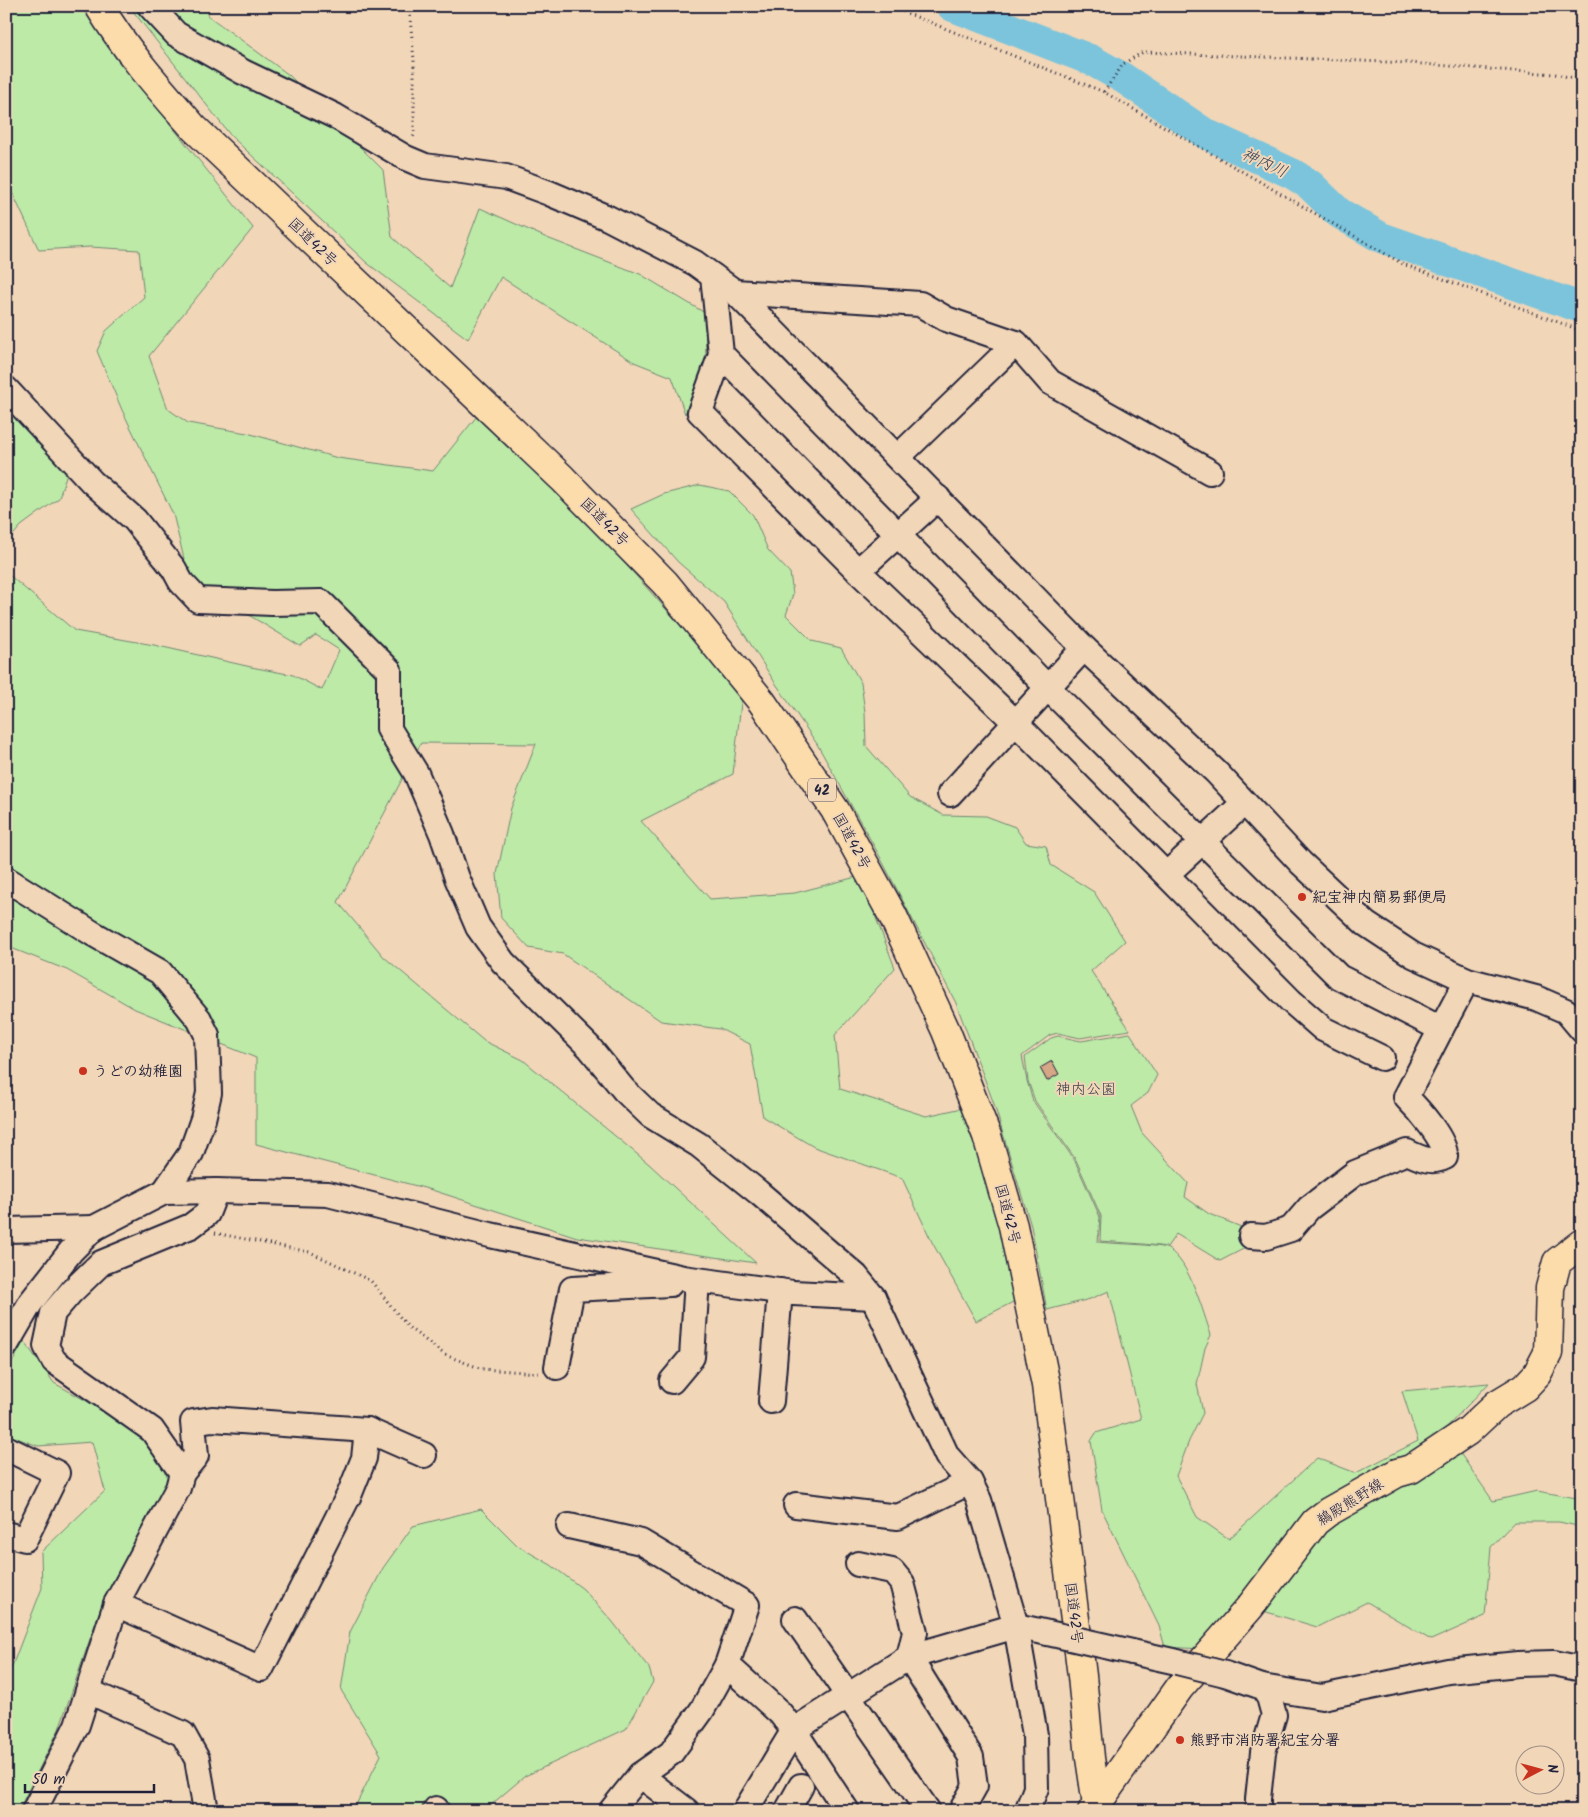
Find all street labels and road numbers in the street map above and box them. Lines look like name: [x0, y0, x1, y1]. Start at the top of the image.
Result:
street label: 国道42号: [282, 213, 343, 273]
street label: 国道42号: [574, 492, 635, 553]
road number: 42: [808, 778, 836, 802]
street label: 国道42号: [826, 809, 877, 874]
street label: 国道42号: [987, 1181, 1027, 1247]
street label: 鵜殿熊野線: [1312, 1473, 1389, 1533]
street label: 国道42号: [1057, 1581, 1089, 1645]

